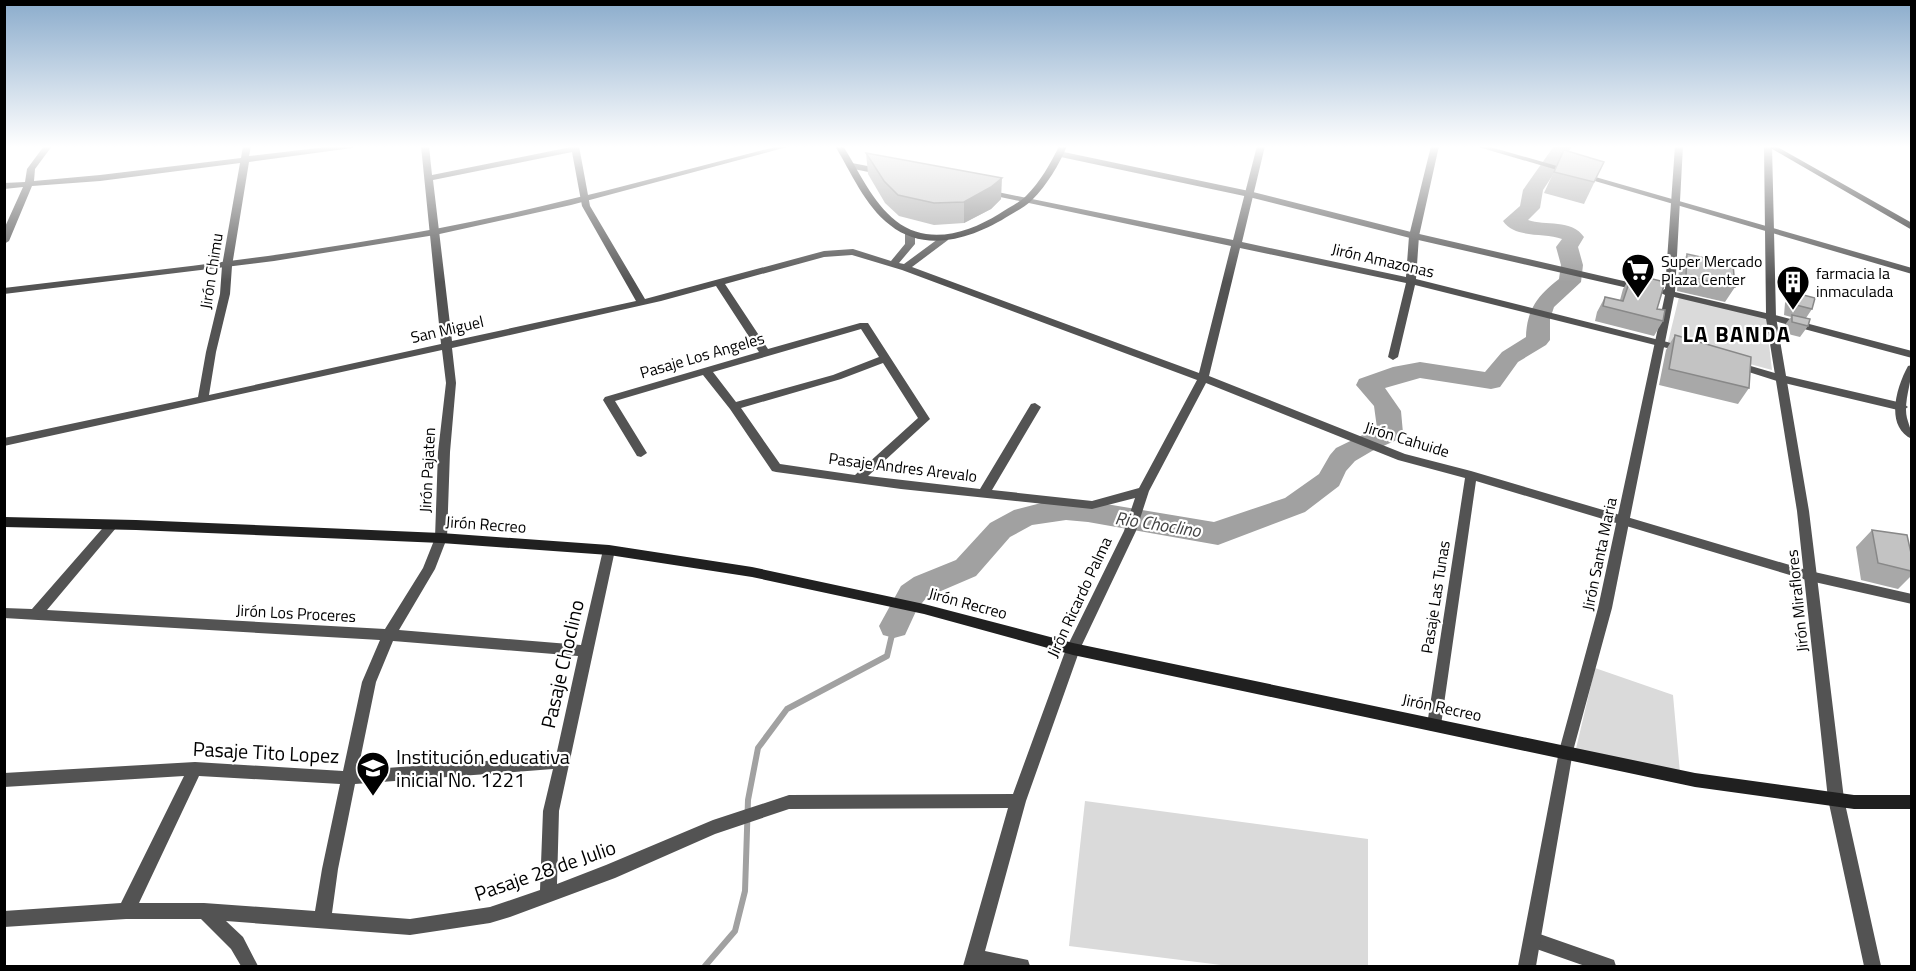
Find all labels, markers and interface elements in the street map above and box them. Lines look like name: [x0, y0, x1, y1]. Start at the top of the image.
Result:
street label: Jirón Chimu: [193, 231, 229, 311]
street label: Jirón Amazonas: [1329, 237, 1437, 283]
place label: Super Mercado Plaza Center: [1661, 249, 1762, 291]
supermarket icon: Super Mercado Plaza Center: [1620, 252, 1656, 299]
place label: farmacia la inmaculada: [1816, 261, 1893, 303]
building icon: farmacia la inmaculada: [1775, 264, 1811, 311]
street label: San Miguel: [408, 309, 486, 349]
district label: LA BANDA: [1682, 317, 1792, 351]
street label: Pasaje Los Angeles: [637, 326, 767, 384]
street label: Jirón Cahuide: [1361, 415, 1453, 463]
street label: Jirón Pajaten: [413, 427, 441, 513]
street label: Pasaje Andres Arevalo: [827, 446, 979, 488]
street label: Jirón Santa Maria: [1575, 495, 1623, 613]
water label: Rio Choclino: [1113, 504, 1204, 544]
street label: Jirón Recreo: [445, 509, 527, 539]
street label: Jirón Ricardo Palma: [1041, 533, 1117, 661]
street label: Pasaje Las Tunas: [1414, 539, 1456, 655]
street label: Jirón Miraflores: [1780, 549, 1814, 653]
street label: Jirón Recreo: [926, 581, 1010, 625]
street label: Pasaje Choclino: [532, 597, 592, 731]
street label: Jirón Los Proceres: [235, 598, 357, 628]
street label: Jirón Recreo: [1400, 687, 1484, 727]
street label: Pasaje Tito Lopez: [192, 733, 340, 771]
place label: Institución educativa inicial No. 1221: [396, 741, 570, 795]
school or university icon: Institución educativa inicial No. 1221: [355, 750, 391, 797]
street label: Pasaje 28 de Julio: [470, 831, 620, 909]

